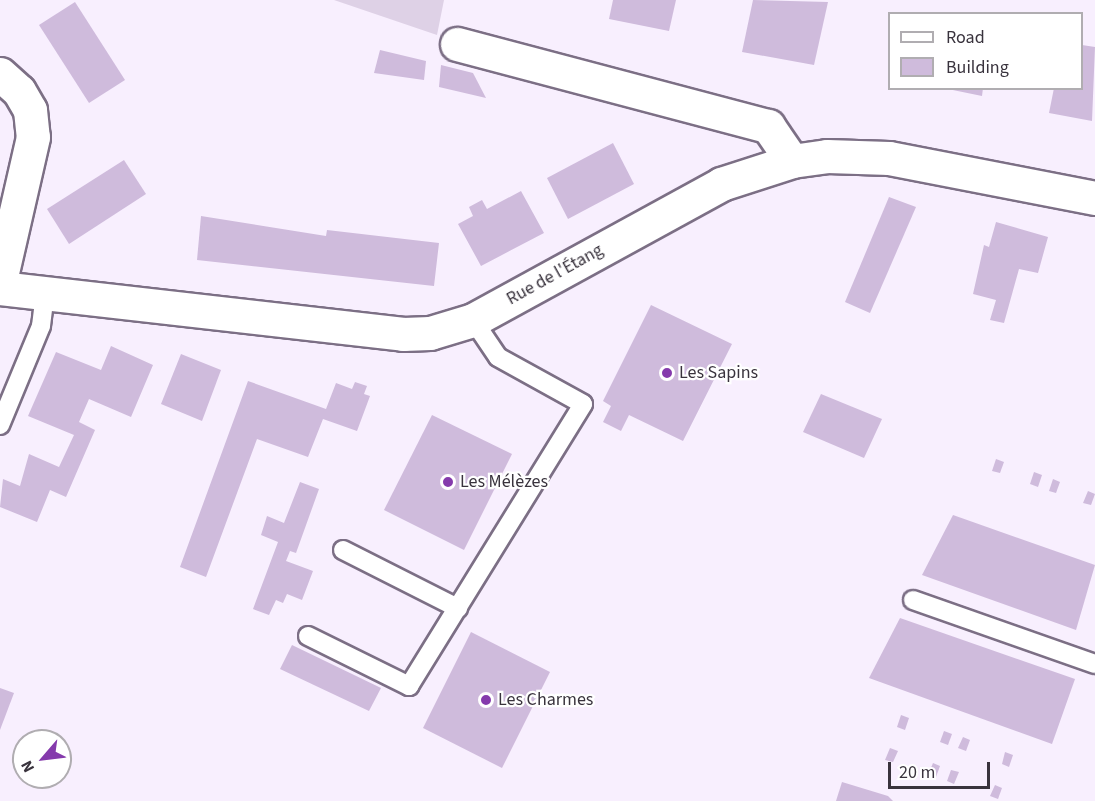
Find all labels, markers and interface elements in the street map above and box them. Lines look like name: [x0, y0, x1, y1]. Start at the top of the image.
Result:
legend: [888, 12, 1083, 90]
text: Road: [946, 25, 985, 50]
text: Building: [946, 55, 1009, 80]
street label: Rue de l'Étang: [503, 240, 607, 310]
place label: Les Sapins: [679, 362, 758, 384]
marker: Les Sapins: [660, 366, 674, 380]
place label: Les Mélèzes: [460, 471, 548, 493]
marker: Les Mélèzes: [441, 475, 455, 489]
place label: Les Charmes: [498, 689, 593, 711]
marker: Les Charmes: [479, 693, 493, 707]
north arrow: [12, 729, 72, 789]
scale bar: [891, 750, 993, 788]
text: N: [16, 757, 40, 776]
text: 20 m: [899, 760, 935, 785]

